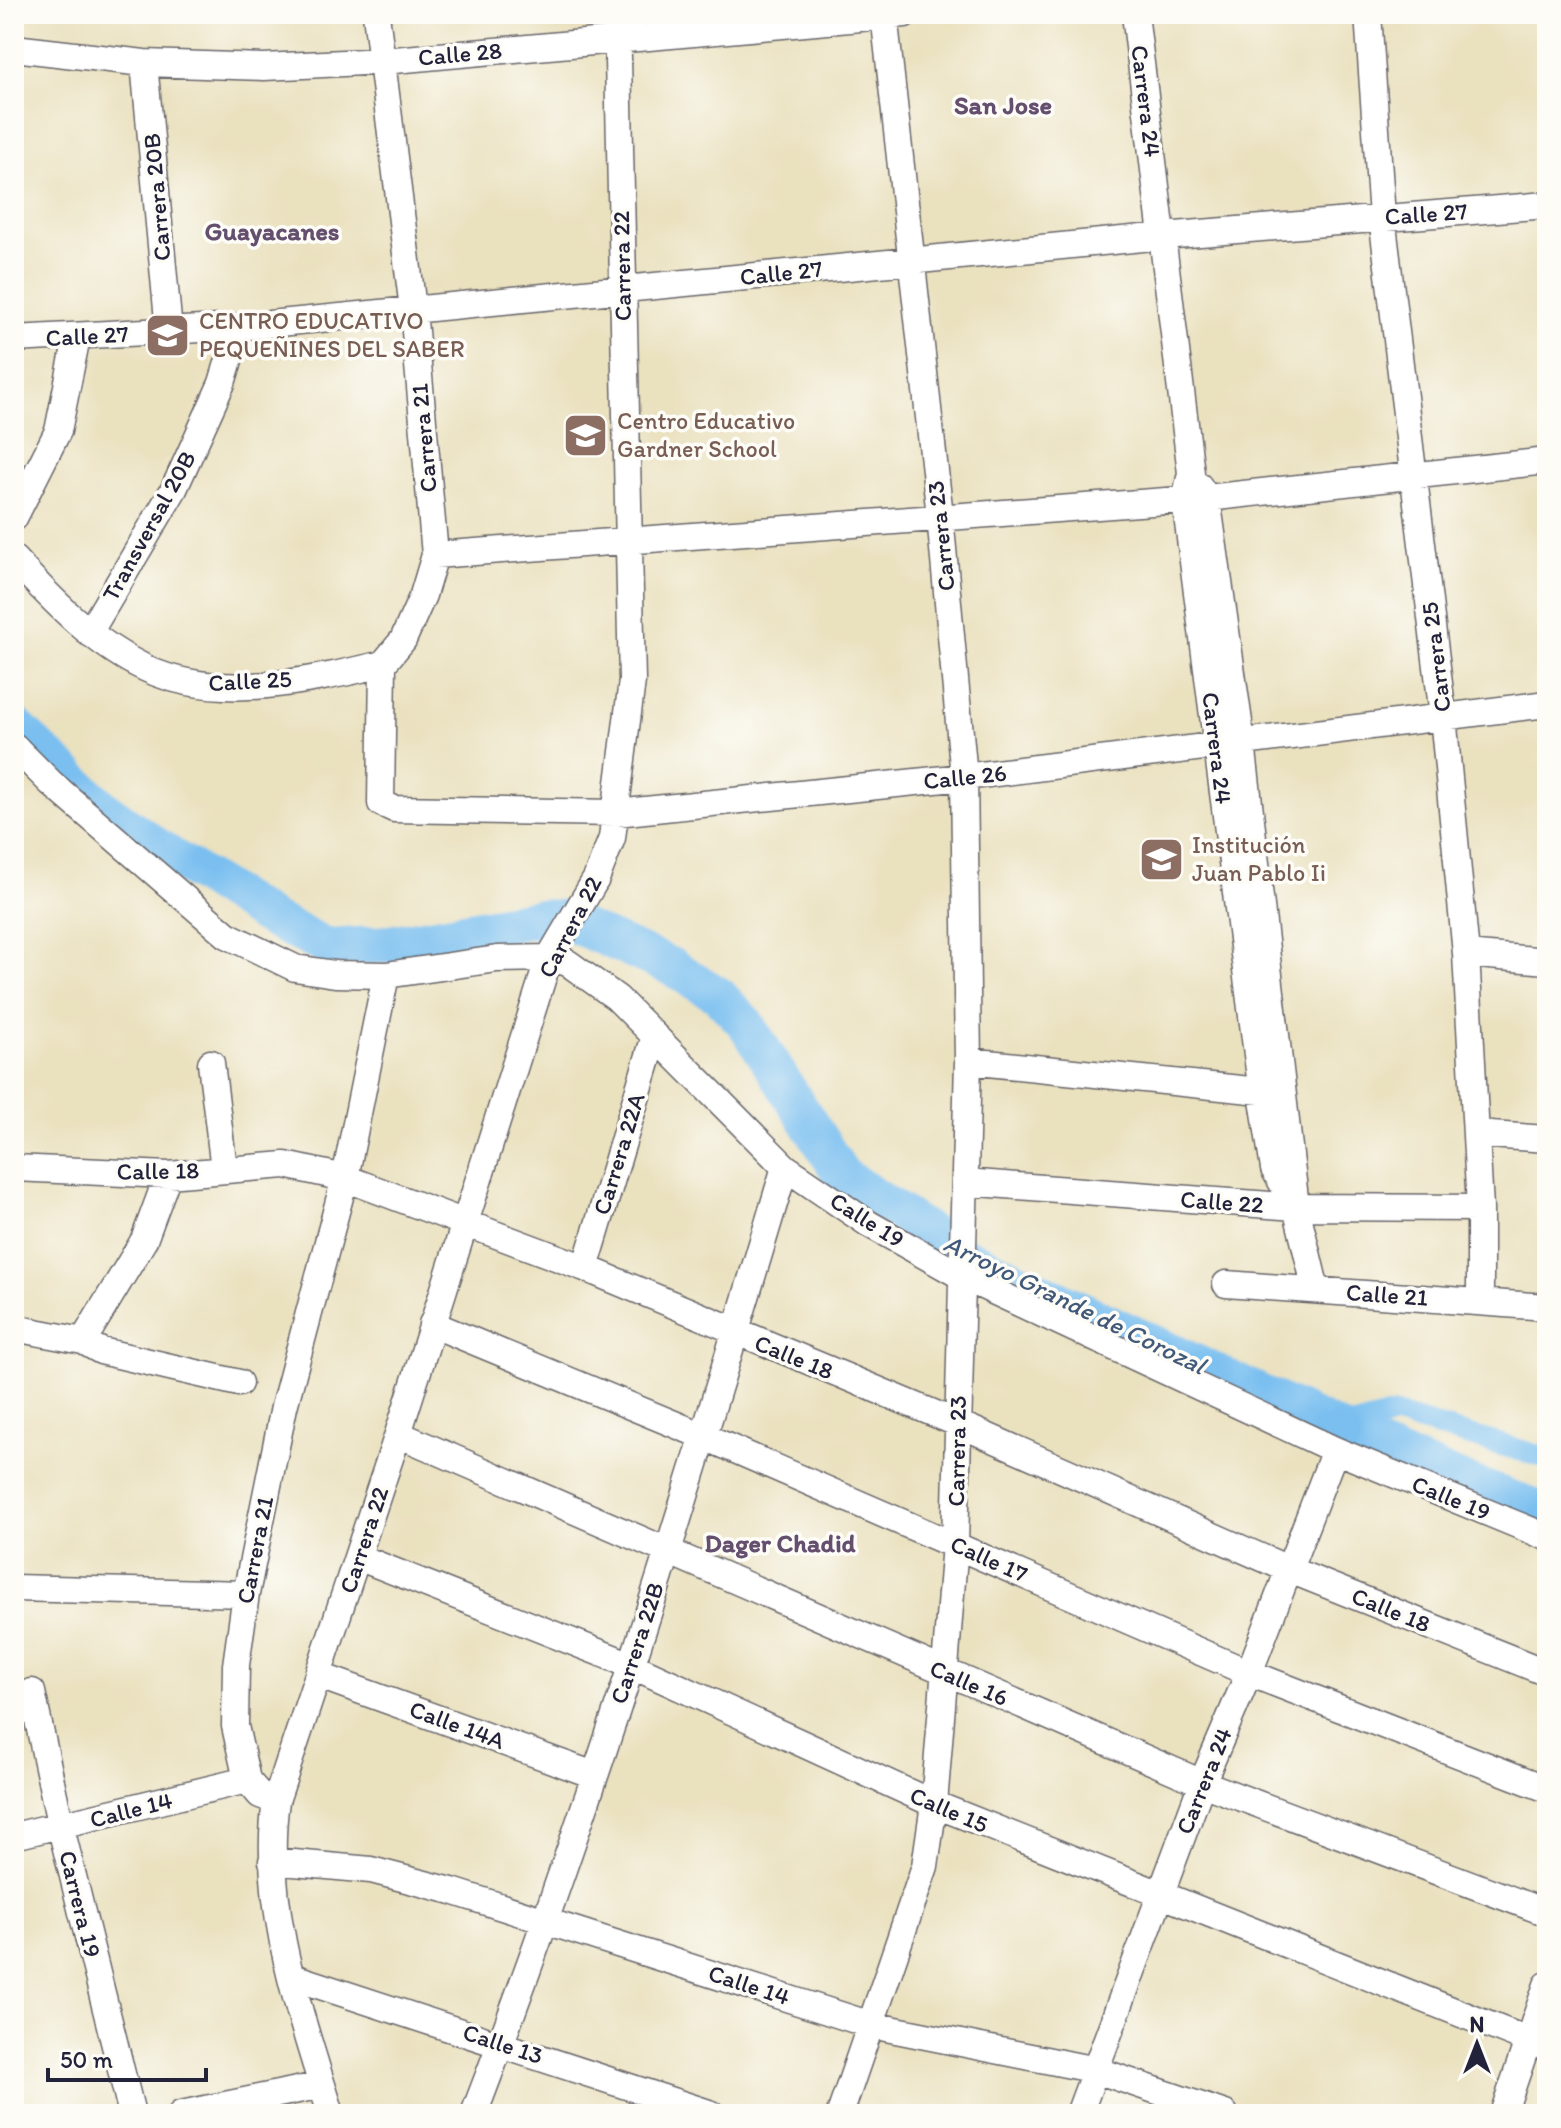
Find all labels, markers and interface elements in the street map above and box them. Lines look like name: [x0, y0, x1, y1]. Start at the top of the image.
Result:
street label: Calle 28: [417, 35, 503, 72]
street label: Carrera 24: [1125, 43, 1168, 158]
district label: San Jose: [954, 89, 1052, 121]
street label: Carrera 20B: [136, 132, 177, 262]
street label: Calle 27: [1384, 196, 1468, 231]
street label: Carrera 22: [606, 210, 637, 322]
district label: Guayacanes: [205, 215, 339, 247]
street label: Calle 27: [738, 254, 824, 291]
place label: CENTRO EDUCATIVO PEQUEÑINES DEL SABER: [199, 306, 464, 363]
school or university icon: CENTRO EDUCATIVO PEQUEÑINES DEL SABER: [144, 311, 192, 359]
street label: Calle 27: [45, 319, 129, 352]
street label: Carrera 21: [404, 382, 443, 494]
place label: Centro Educativo Gardner School: [617, 406, 795, 463]
school or university icon: Centro Educativo Gardner School: [562, 411, 610, 459]
street label: Transversal 20B: [95, 446, 202, 606]
street label: Carrera 23: [920, 479, 961, 593]
street label: Carrera 25: [1414, 600, 1457, 714]
street label: Calle 25: [207, 664, 292, 697]
street label: Carrera 24: [1196, 690, 1239, 805]
street label: Calle 26: [922, 758, 1008, 795]
place label: Institución Juan Pablo Ii: [1192, 830, 1326, 887]
school or university icon: Institución Juan Pablo Ii: [1137, 835, 1185, 883]
street label: Carrera 22: [532, 871, 608, 983]
street label: Carrera 22A: [586, 1089, 651, 1218]
street label: Calle 18: [116, 1155, 200, 1186]
street label: Calle 22: [1179, 1184, 1265, 1219]
street label: Calle 19: [825, 1186, 910, 1254]
water label: Arroyo Grande de Corozal: [939, 1227, 1213, 1382]
street label: Calle 21: [1345, 1277, 1429, 1312]
street label: Calle 18: [750, 1328, 838, 1385]
street label: Carrera 23: [941, 1395, 972, 1507]
street label: Calle 19: [1408, 1469, 1495, 1526]
street label: Carrera 22: [333, 1482, 395, 1597]
street label: Carrera 21: [230, 1494, 279, 1606]
district label: Dager Chadid: [704, 1527, 857, 1559]
street label: Calle 17: [946, 1529, 1032, 1588]
street label: Carrera 22B: [603, 1578, 670, 1707]
street label: Calle 18: [1347, 1581, 1435, 1638]
street label: Calle 16: [926, 1653, 1013, 1712]
street label: Calle 14A: [406, 1694, 509, 1755]
street label: Carrera 24: [1169, 1723, 1238, 1838]
street label: Calle 15: [906, 1780, 993, 1839]
street label: Calle 14: [87, 1785, 175, 1834]
street label: Carrera 19: [53, 1847, 108, 1960]
street label: Calle 14: [705, 1958, 794, 2011]
north arrow: [1437, 2004, 1517, 2084]
text: N: [1470, 2011, 1484, 2038]
street label: Calle 13: [459, 2017, 547, 2070]
scale bar: [48, 2032, 206, 2082]
text: 50 m: [60, 2045, 113, 2074]

